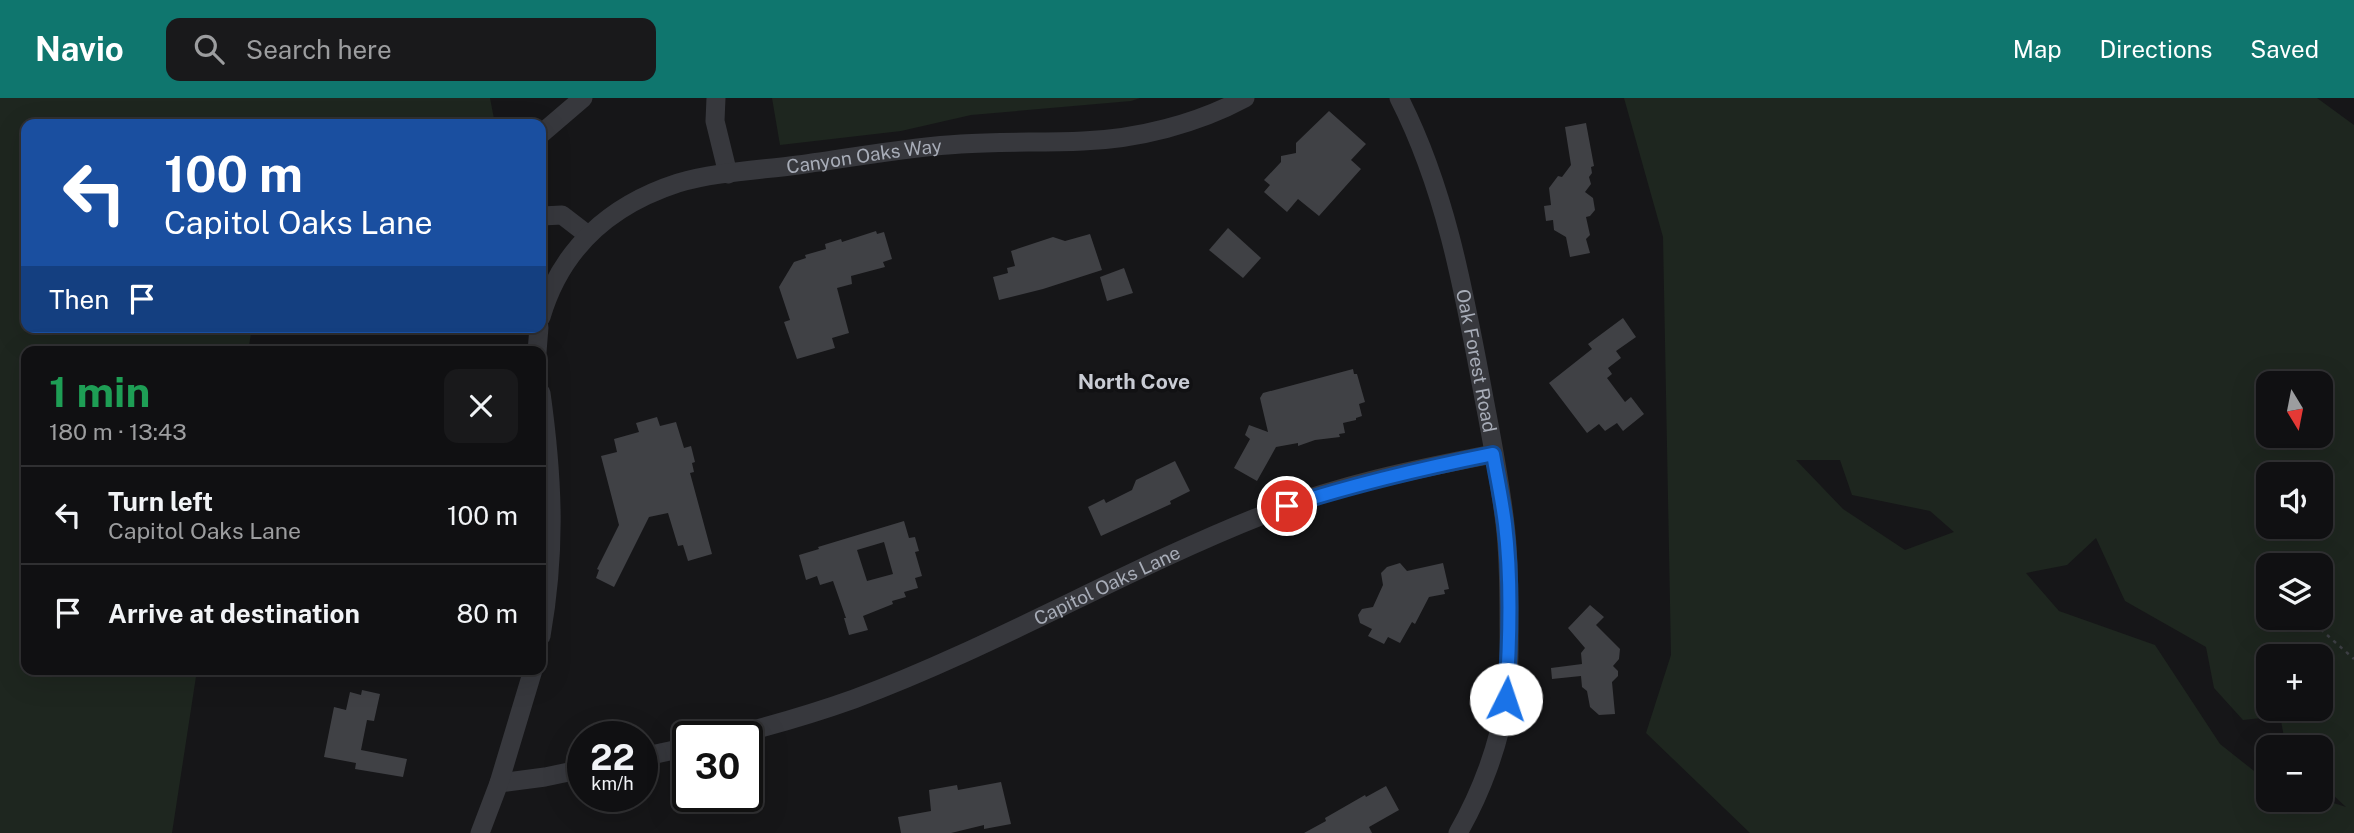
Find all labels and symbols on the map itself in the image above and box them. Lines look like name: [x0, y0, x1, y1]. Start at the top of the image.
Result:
street label: Canyon Oaks Way: [785, 134, 943, 177]
street label: Oak Forest Road: [1452, 287, 1501, 434]
district label: North Cove: [1078, 369, 1190, 394]
north arrow: [2256, 371, 2333, 448]
pin: [1257, 476, 1317, 536]
street label: Capitol Oaks Lane: [1030, 541, 1184, 630]
position arrow: [1469, 662, 1543, 736]
speed limit sign: 30: [672, 721, 763, 812]

